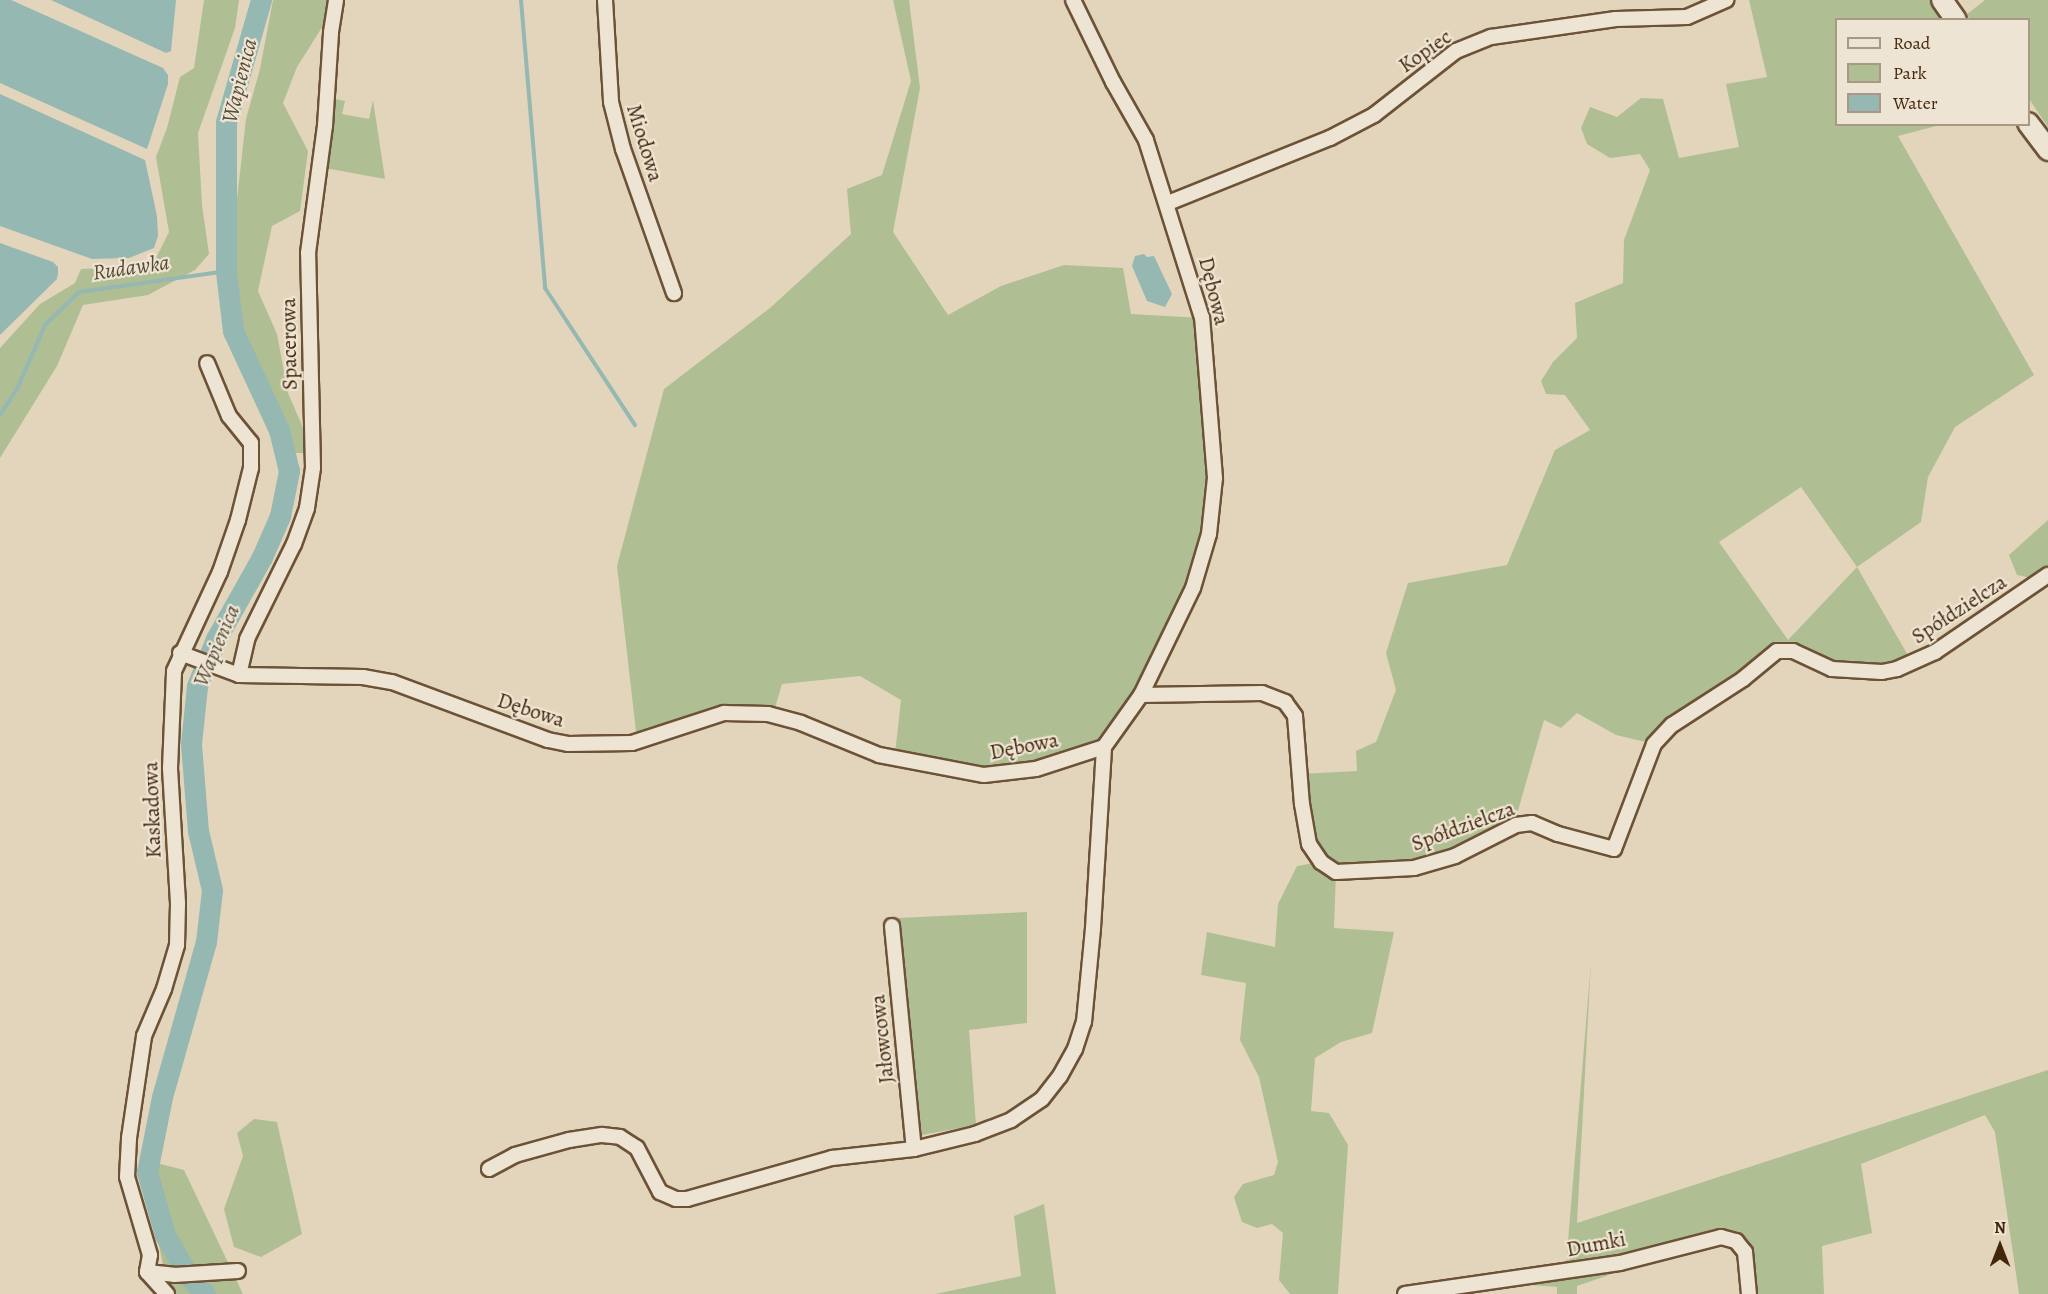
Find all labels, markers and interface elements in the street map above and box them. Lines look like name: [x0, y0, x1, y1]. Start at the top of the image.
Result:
legend: [1835, 18, 2030, 126]
street label: Kopiec: [1394, 24, 1456, 78]
text: Road: [1893, 31, 1930, 55]
water label: Wapienica: [217, 36, 263, 126]
text: Park: [1893, 61, 1927, 85]
text: Water: [1893, 91, 1938, 115]
street label: Miodowa: [621, 101, 669, 185]
water label: Rudawka: [91, 250, 171, 286]
street label: Dębowa: [1193, 254, 1235, 328]
street label: Spacerowa: [276, 298, 302, 390]
street label: Spółdzielcza: [1907, 569, 2011, 649]
water label: Wapienica: [188, 601, 246, 691]
street label: Dębowa: [494, 687, 568, 733]
street label: Dębowa: [988, 727, 1060, 765]
street label: Kaskadowa: [138, 761, 166, 859]
street label: Spółdzielcza: [1408, 796, 1518, 856]
street label: Jałowcowa: [865, 993, 899, 1085]
north arrow: [1970, 1216, 2030, 1276]
text: N: [1994, 1217, 2006, 1239]
street label: Dumki: [1564, 1226, 1628, 1262]

